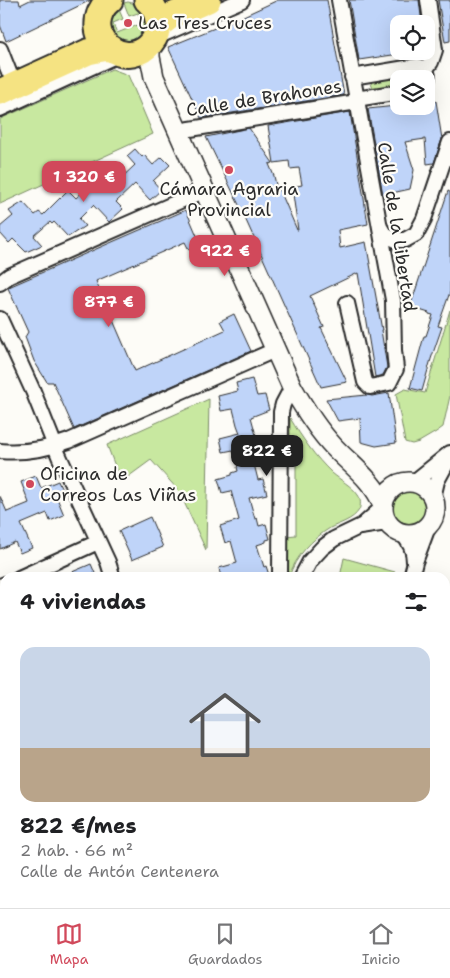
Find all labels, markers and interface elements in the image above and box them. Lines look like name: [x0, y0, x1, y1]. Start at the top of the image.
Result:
place label: Las Tres Cruces: [138, 11, 272, 35]
map controls: [390, 15, 435, 115]
button: locate: [390, 15, 435, 60]
marker: Las Tres Cruces: [122, 17, 134, 29]
button: layers: [390, 70, 435, 115]
street label: Calle de Brahones: [185, 74, 343, 122]
street label: Calle de la Libertad: [372, 140, 422, 314]
pin: 1 320 €: [38, 160, 130, 203]
marker: Cámara Agraria Provincial: [223, 164, 235, 176]
text: 1 320 €: [53, 166, 115, 187]
place label: Cámara Agraria Provincial: [159, 177, 299, 222]
pin: 922 €: [190, 234, 260, 277]
text: 922 €: [200, 240, 250, 261]
pin: 877 €: [74, 286, 144, 328]
text: 877 €: [84, 291, 134, 312]
pin: 822 €: [232, 434, 302, 477]
text: 822 €: [242, 440, 292, 461]
place label: Oficina de Correos Las Viñas: [40, 462, 197, 507]
marker: Oficina de Correos Las Viñas: [24, 478, 36, 490]
text: 4 viviendas: [20, 588, 146, 616]
icon: filters: [402, 588, 430, 616]
icon: home: [180, 680, 270, 770]
text: 822 €/mes: [20, 812, 137, 840]
text: 2 hab. · 66 m²: [20, 840, 133, 861]
text: Calle de Antón Centenera: [20, 861, 219, 882]
tab: Mapa: [50, 920, 88, 968]
tab: Guardados: [188, 920, 262, 968]
tab: Inicio: [362, 920, 400, 968]

